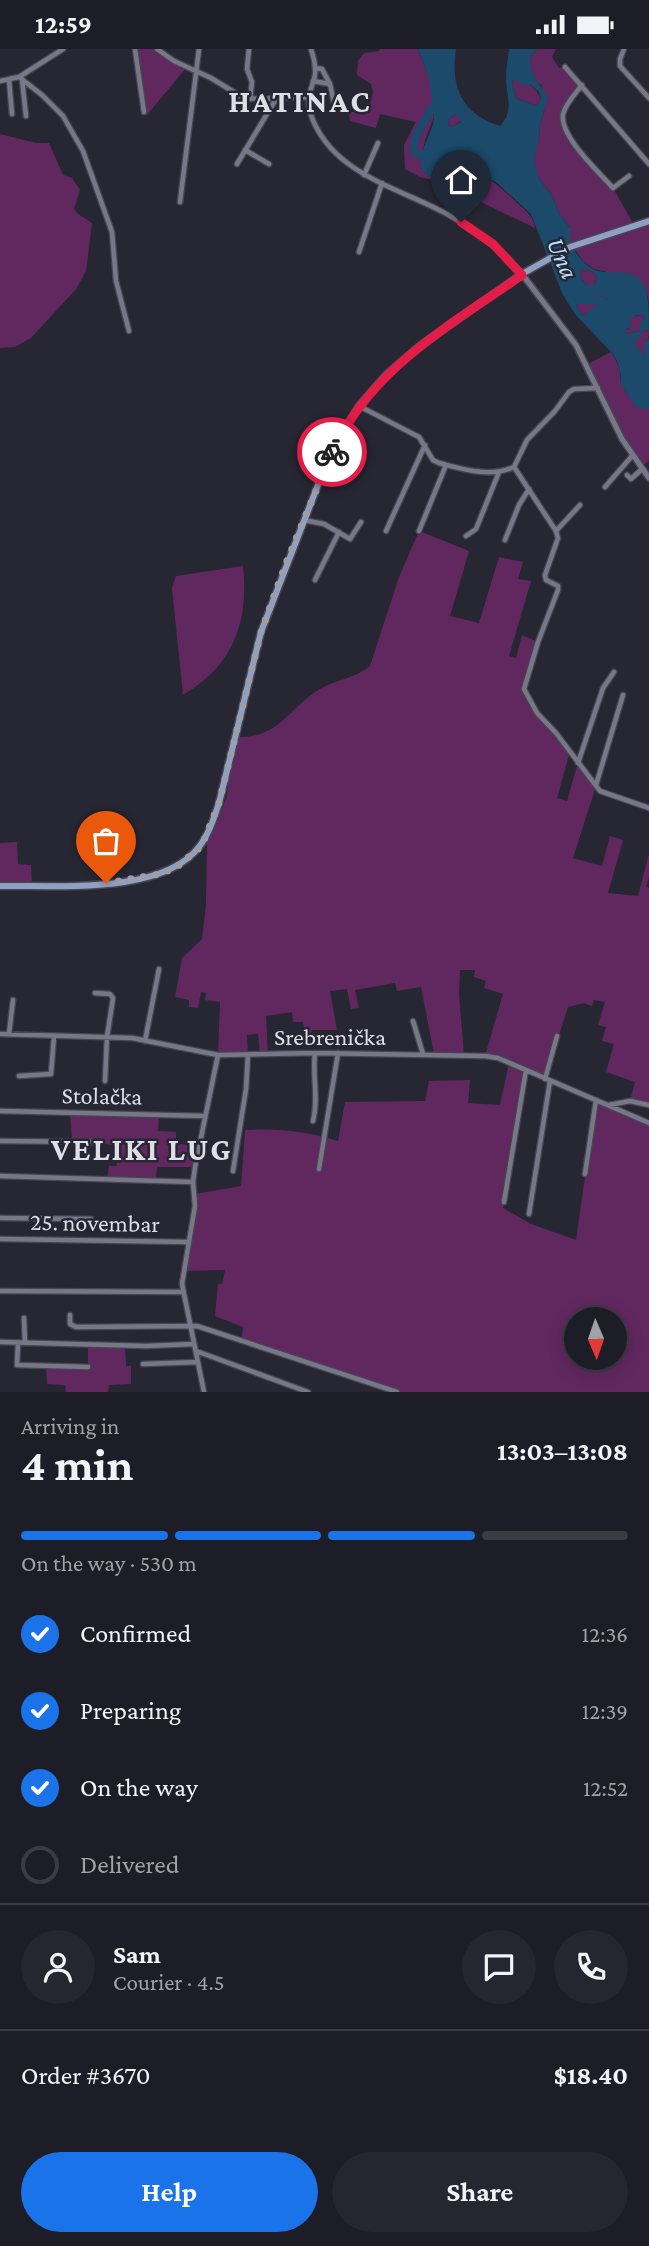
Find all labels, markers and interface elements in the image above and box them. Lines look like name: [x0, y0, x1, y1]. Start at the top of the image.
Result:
text: 12:59: [35, 10, 92, 39]
district label: HATINAC: [228, 83, 372, 119]
pin: [431, 150, 491, 222]
icon: home: [442, 161, 480, 199]
water label: Una: [541, 233, 584, 283]
courier: [297, 417, 367, 487]
icon: bike: [313, 433, 351, 471]
pin: [76, 811, 136, 883]
icon: bag: [87, 822, 125, 860]
street label: Srebrenička: [274, 1023, 386, 1050]
street label: Stolačka: [61, 1081, 143, 1110]
district label: VELIKI LUG: [50, 1131, 233, 1167]
street label: 25. novembar: [30, 1208, 161, 1237]
north arrow: [564, 1307, 626, 1370]
map controls: [564, 1307, 627, 1370]
text: Arriving in: [21, 1413, 119, 1439]
text: 13:03–13:08: [497, 1437, 628, 1466]
text: 4 min: [21, 1439, 133, 1490]
text: On the way · 530 m: [21, 1550, 197, 1576]
icon: check: [21, 1615, 59, 1653]
text: Confirmed: [80, 1619, 191, 1648]
text: 12:36: [582, 1621, 628, 1647]
icon: check: [21, 1692, 59, 1730]
text: Preparing: [80, 1696, 181, 1725]
text: 12:39: [582, 1698, 628, 1724]
icon: check: [21, 1769, 59, 1807]
text: On the way: [80, 1773, 198, 1802]
text: 12:52: [583, 1775, 628, 1801]
text: Delivered: [80, 1850, 179, 1879]
button: person: [21, 1930, 95, 2004]
button: chat: [462, 1930, 536, 2004]
button: phone: [554, 1930, 628, 2004]
text: Sam: [113, 1940, 161, 1969]
text: Courier · 4.5: [113, 1969, 225, 1995]
text: Order #3670: [21, 2061, 151, 2090]
text: $18.40: [554, 2061, 628, 2090]
button: Help: [21, 2152, 318, 2232]
button: Share: [332, 2152, 628, 2232]

